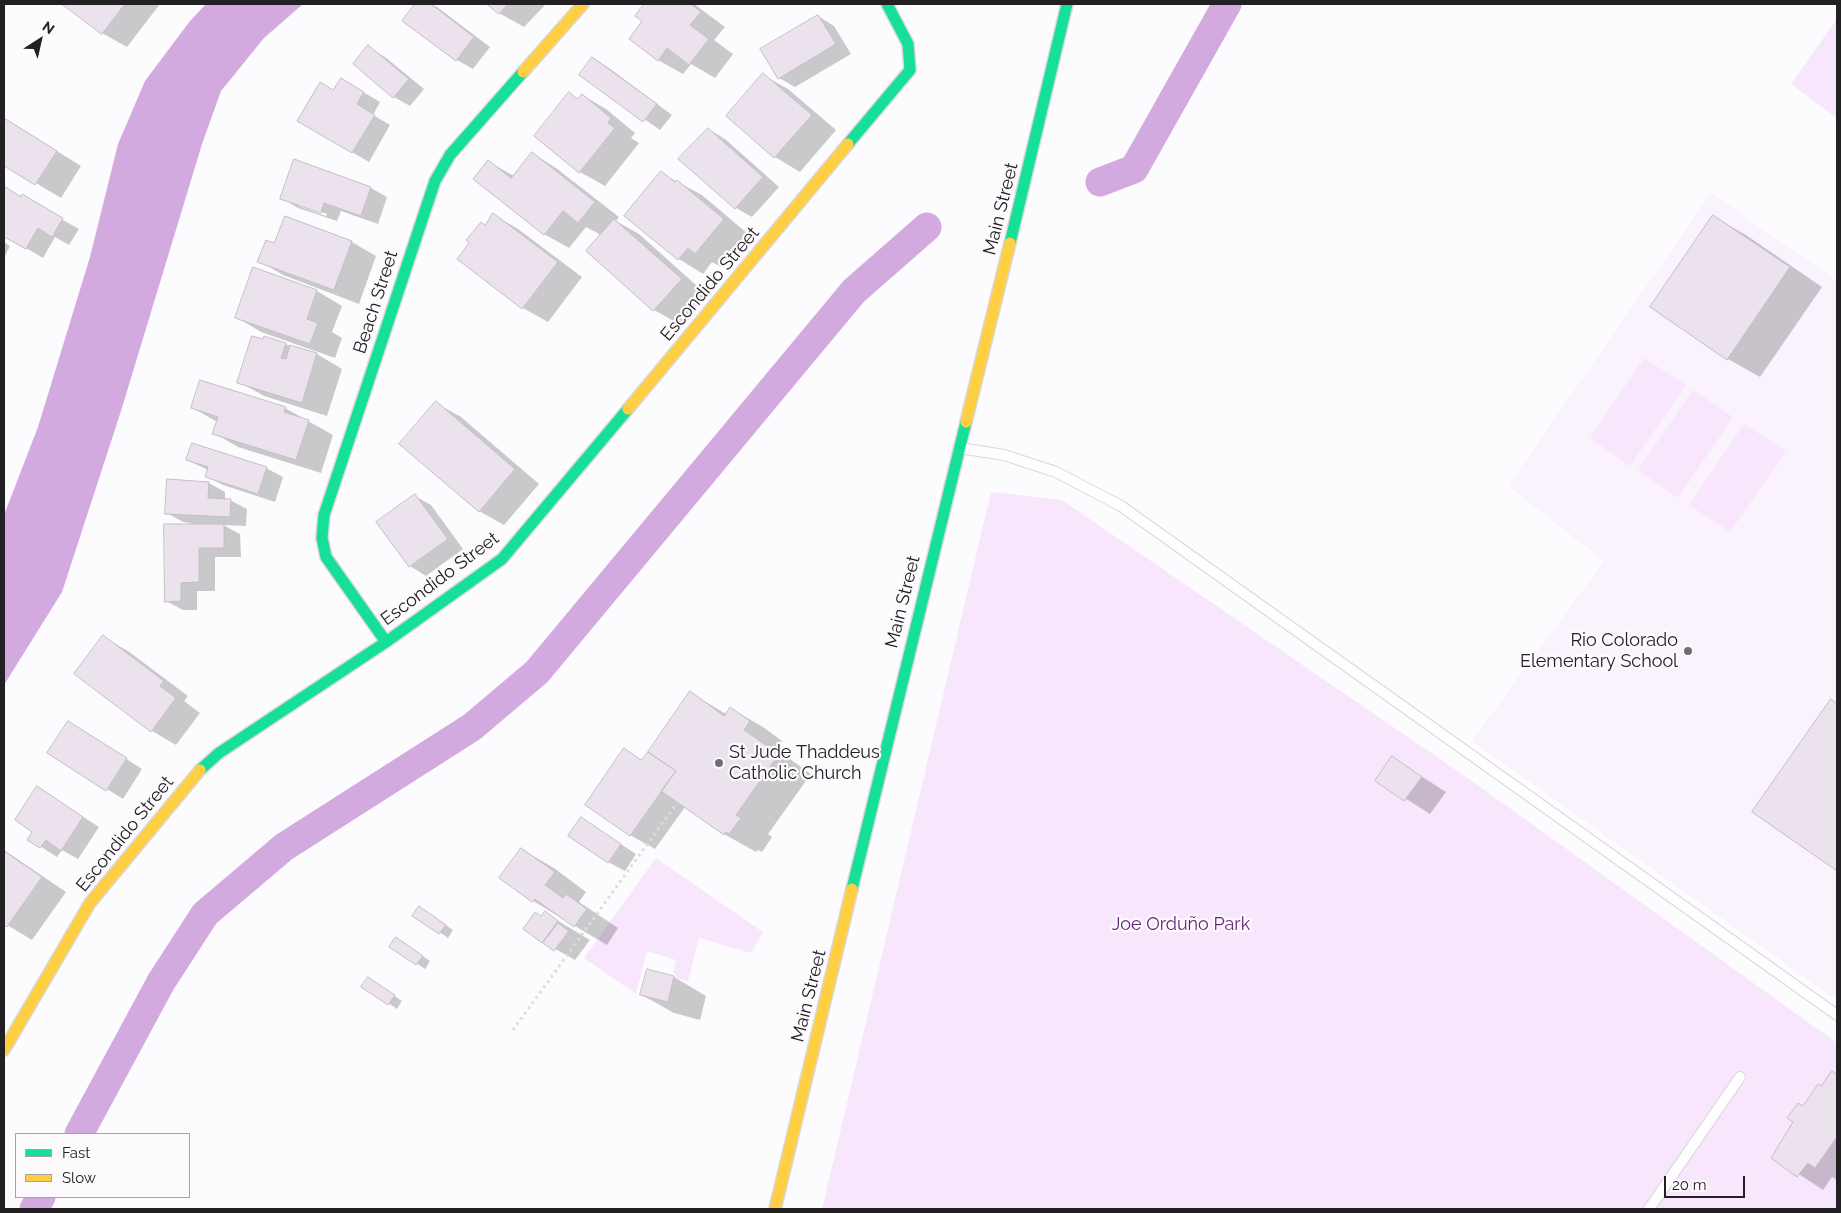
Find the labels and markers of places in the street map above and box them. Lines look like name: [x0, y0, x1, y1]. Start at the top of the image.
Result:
place label: Rio Colorado Elementary School: [1520, 630, 1678, 672]
marker: Rio Colorado Elementary School: [1682, 645, 1694, 657]
place label: St Jude Thaddeus Catholic Church: [729, 742, 880, 784]
marker: St Jude Thaddeus Catholic Church: [713, 757, 725, 769]

